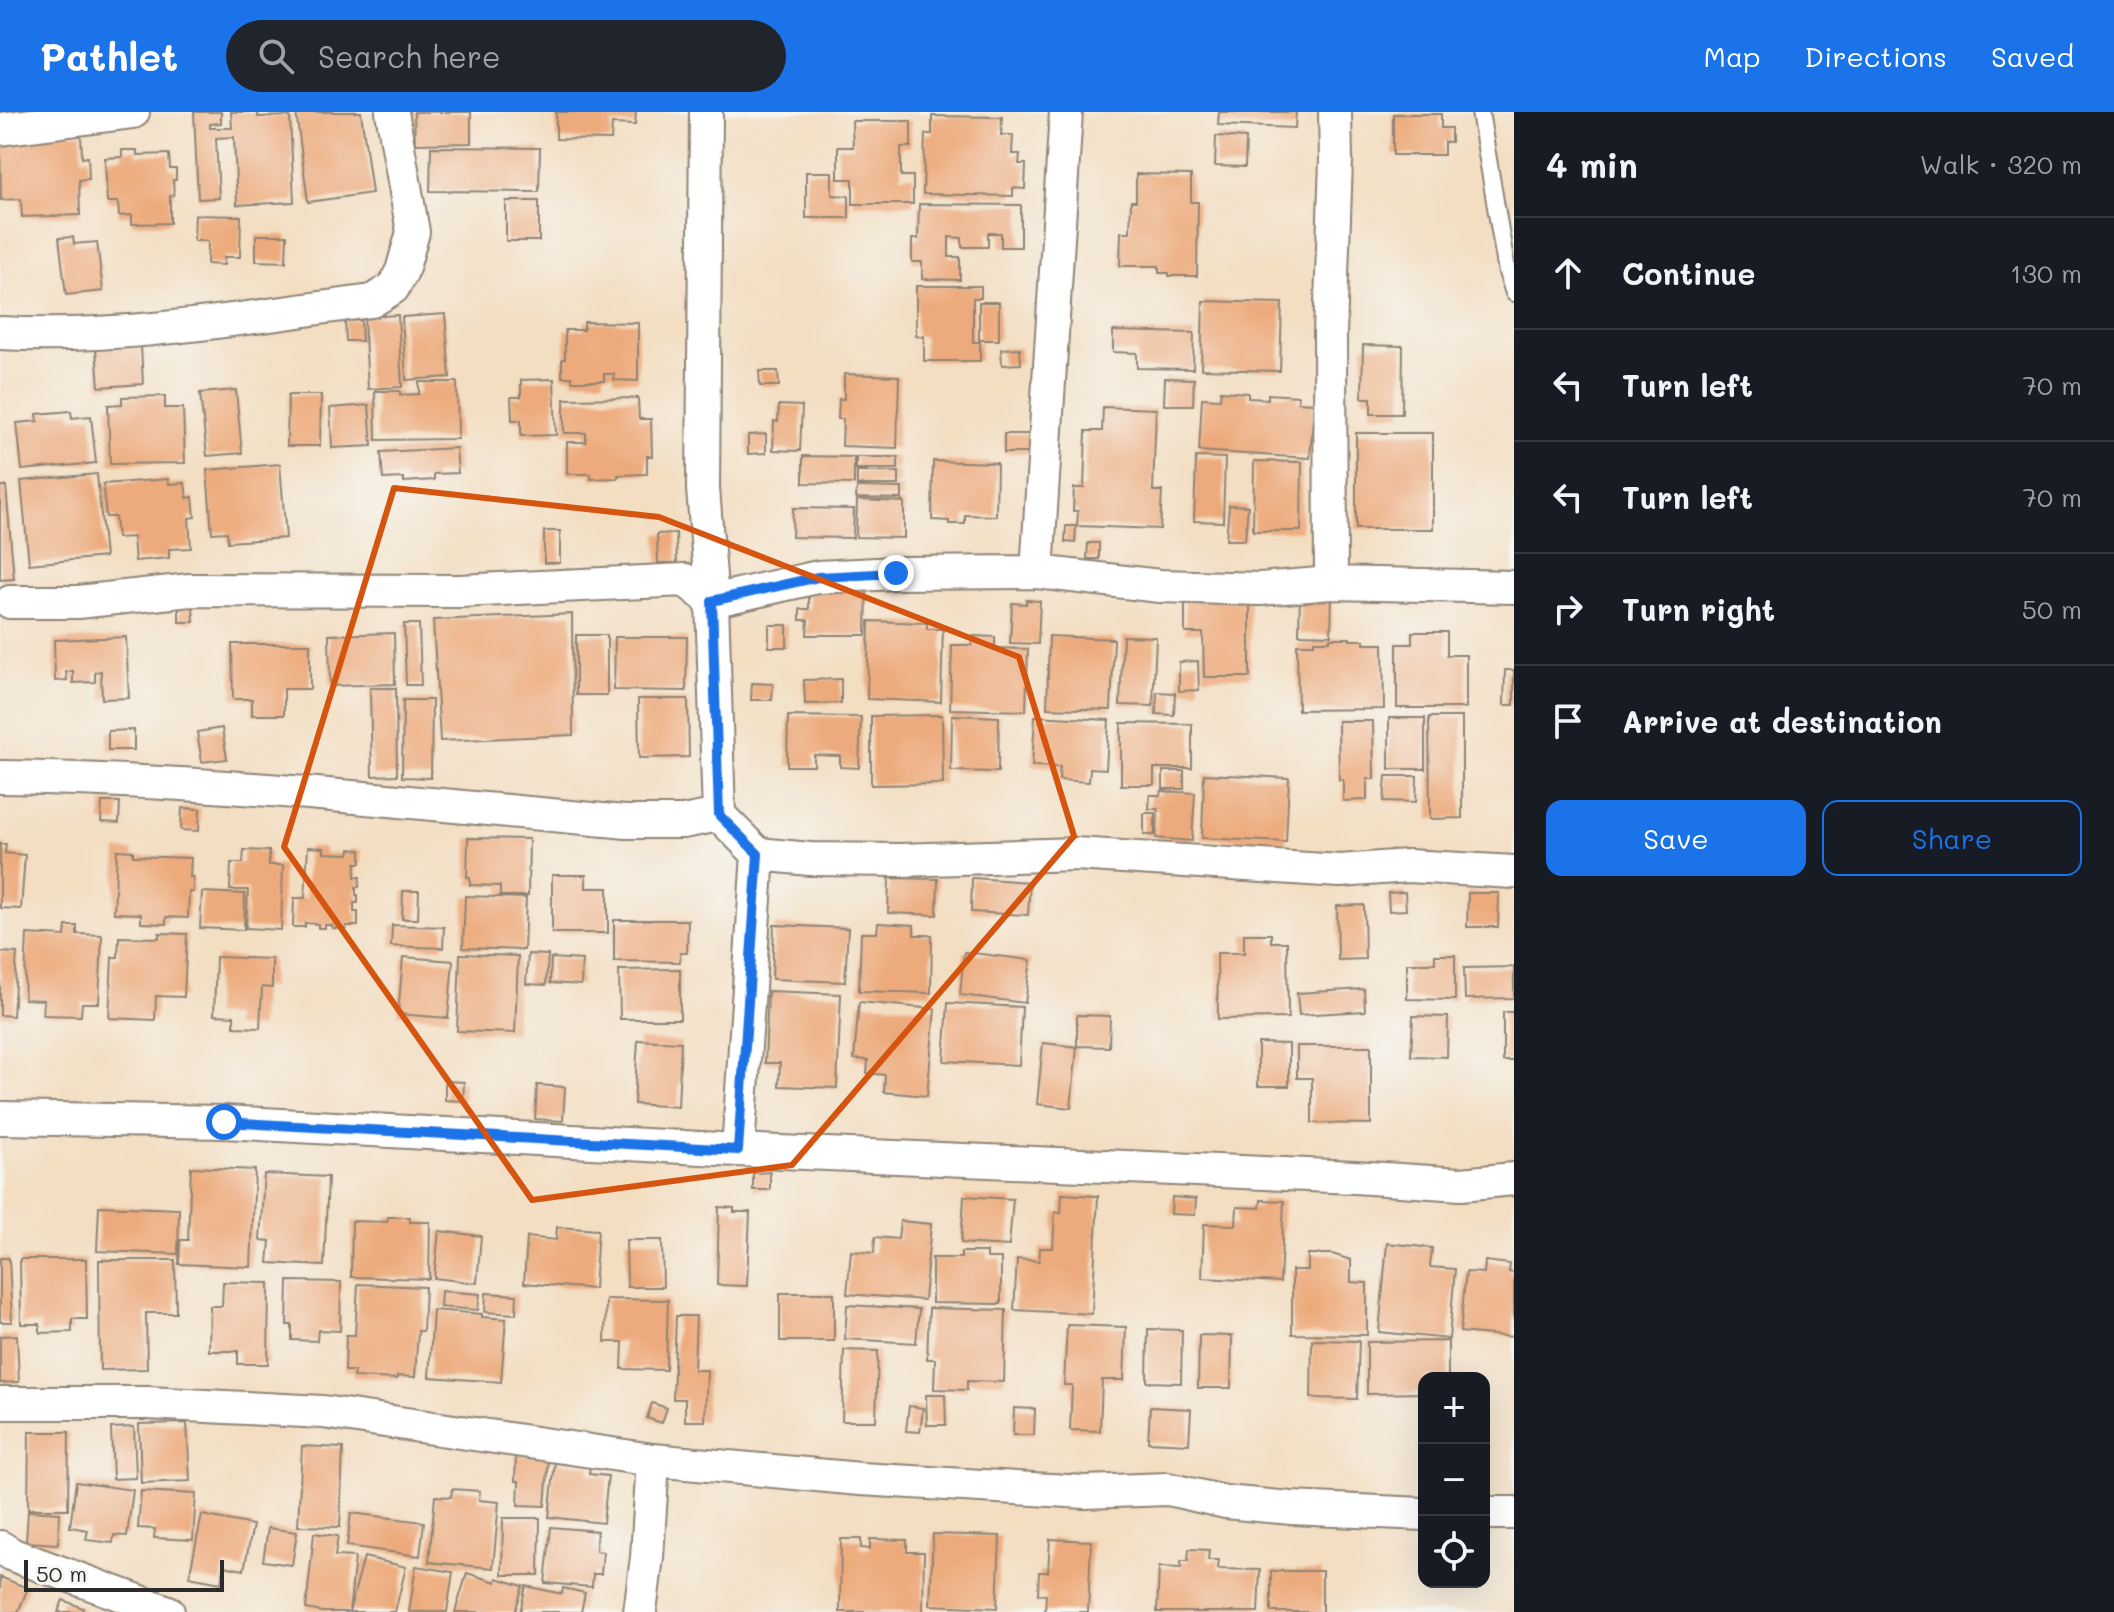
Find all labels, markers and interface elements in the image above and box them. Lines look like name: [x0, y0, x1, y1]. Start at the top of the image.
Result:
search box: [226, 20, 786, 92]
text: Pathlet: [40, 31, 178, 81]
icon: search: [254, 34, 298, 78]
text: Search here: [318, 36, 501, 76]
text: Map: [1704, 38, 1761, 74]
text: Directions: [1805, 38, 1947, 74]
text: Saved: [1991, 38, 2074, 74]
text: 4 min: [1546, 142, 1638, 187]
text: Walk · 320 m: [1920, 147, 2082, 181]
icon: ahead: [1546, 251, 1590, 295]
text: Continue: [1622, 253, 1755, 293]
text: 130 m: [2010, 256, 2082, 290]
icon: left: [1546, 363, 1590, 407]
text: Turn left: [1622, 365, 1753, 405]
text: 70 m: [2022, 368, 2082, 402]
icon: left: [1546, 475, 1590, 519]
text: Turn left: [1622, 477, 1753, 517]
text: 70 m: [2022, 480, 2082, 514]
route end: [878, 555, 914, 591]
icon: right: [1546, 587, 1590, 631]
text: Turn right: [1622, 589, 1775, 629]
text: 50 m: [2022, 592, 2082, 626]
icon: arrive: [1546, 699, 1590, 743]
text: Arrive at destination: [1622, 701, 1942, 741]
button: Save: [1546, 800, 1806, 876]
button: Share: [1822, 800, 2082, 876]
route start: [206, 1104, 242, 1140]
map controls: [1418, 1372, 1490, 1588]
button: +: [1418, 1372, 1490, 1444]
button: −: [1418, 1444, 1490, 1516]
button: locate: [1418, 1516, 1490, 1588]
scale bar: [24, 1556, 224, 1592]
text: 50 m: [36, 1559, 87, 1588]

